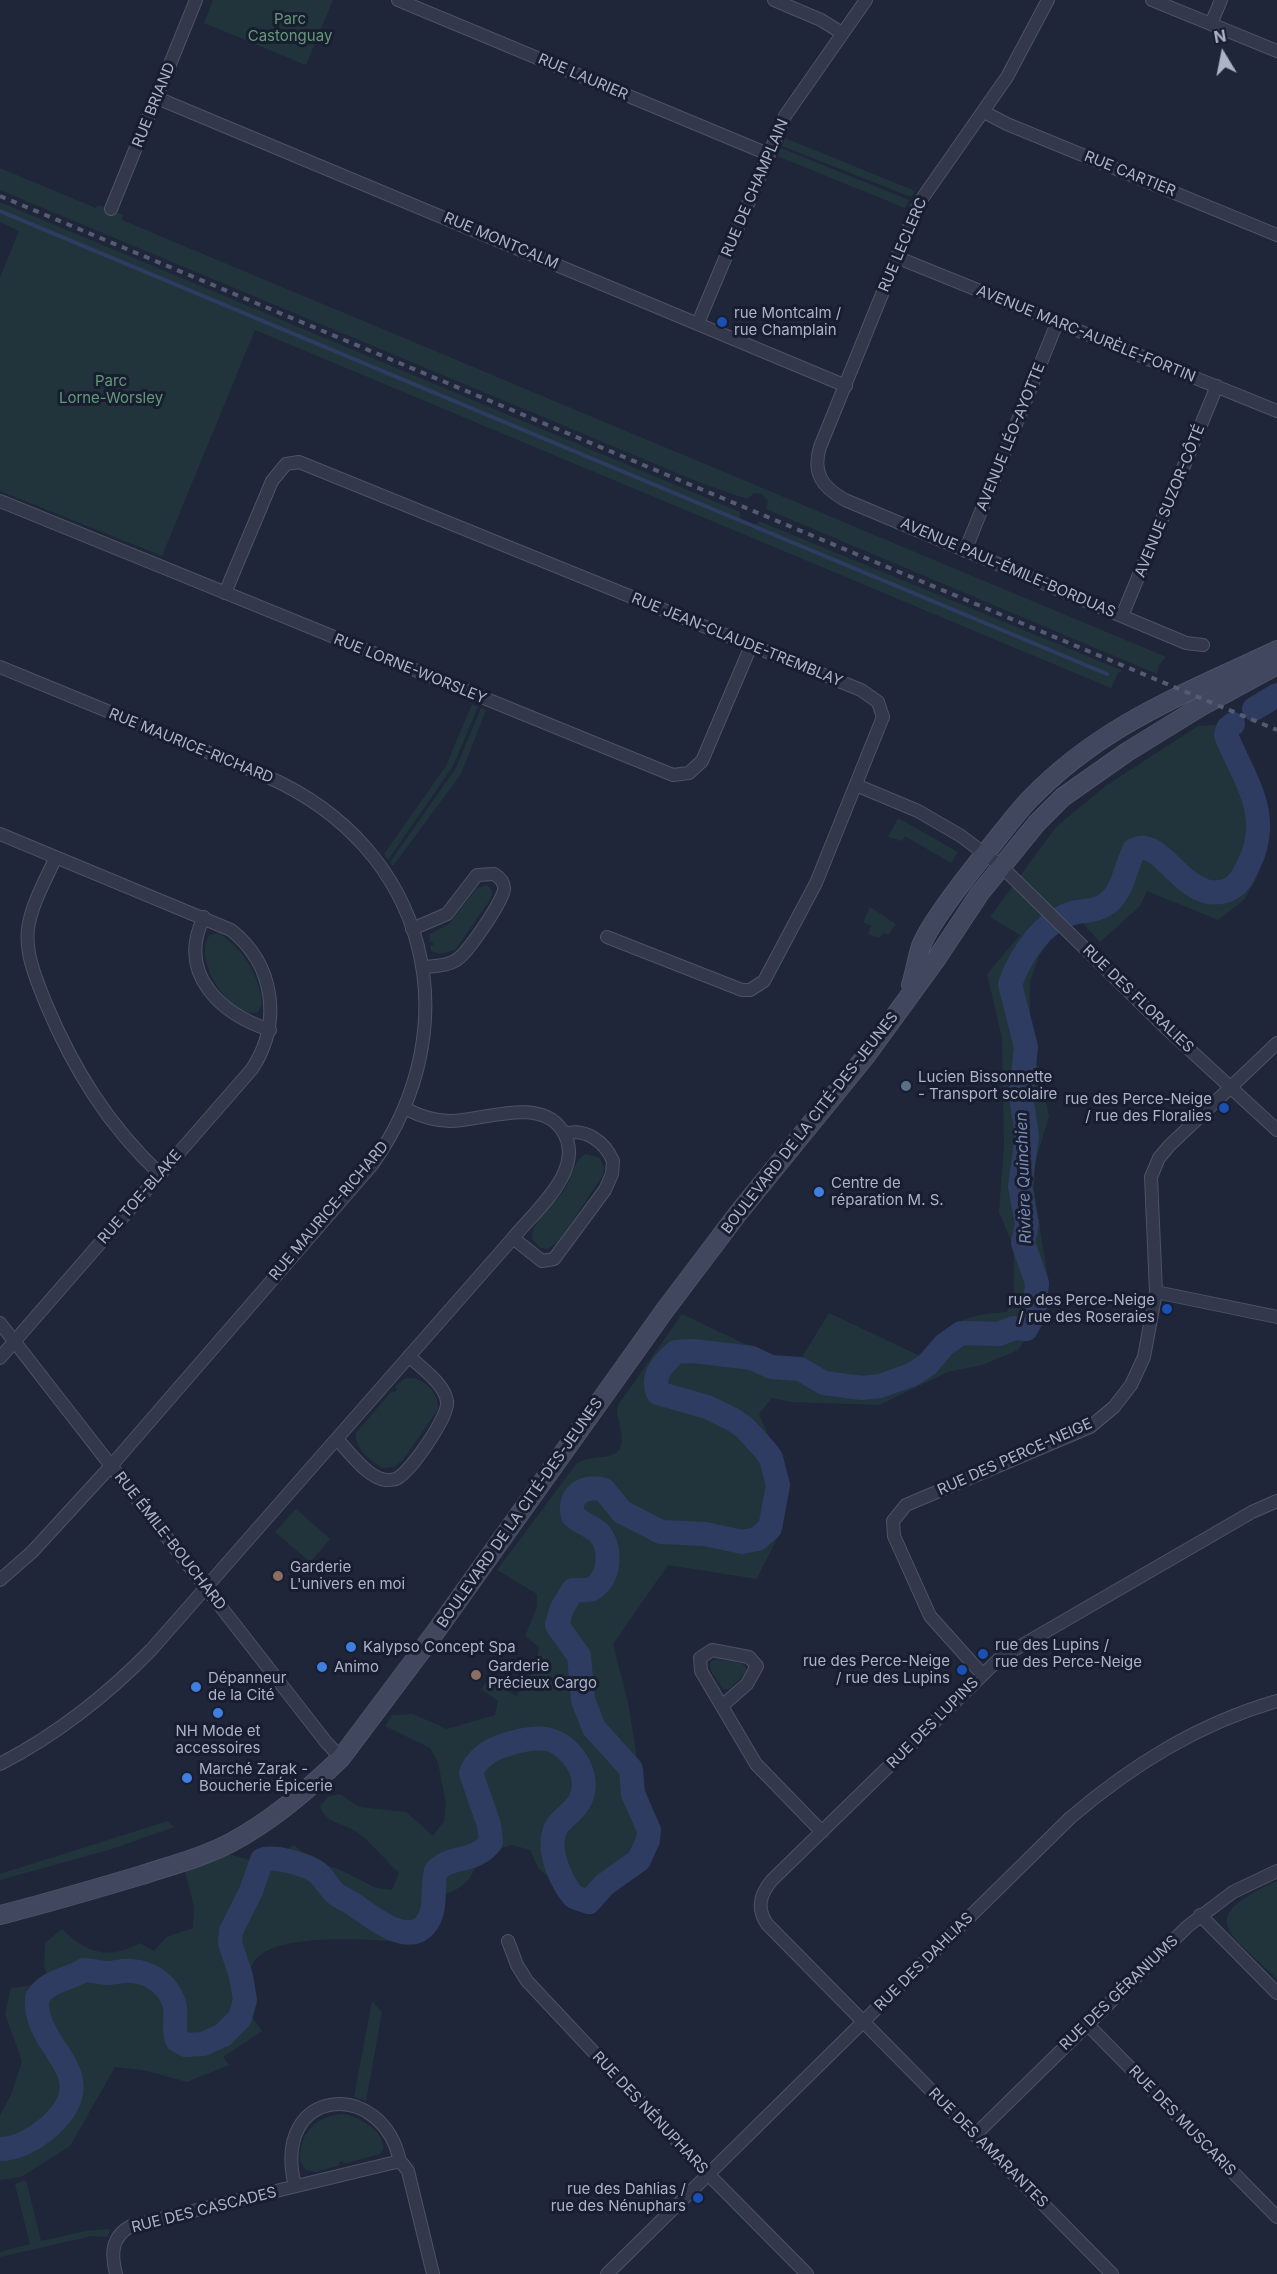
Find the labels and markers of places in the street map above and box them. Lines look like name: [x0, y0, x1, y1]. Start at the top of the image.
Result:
place label: rue Montcalm / rue Champlain: [734, 304, 841, 339]
marker: rue Montcalm / rue Champlain: [715, 315, 729, 329]
place label: Lucien Bissonnette - Transport scolaire: [918, 1068, 1057, 1103]
marker: Lucien Bissonnette - Transport scolaire: [899, 1079, 913, 1093]
place label: rue des Perce-Neige / rue des Floralies: [1065, 1090, 1212, 1125]
marker: rue des Perce-Neige / rue des Floralies: [1217, 1101, 1231, 1115]
place label: Centre de réparation M. S.: [831, 1174, 944, 1209]
marker: Centre de réparation M. S.: [812, 1185, 826, 1199]
place label: rue des Perce-Neige / rue des Roseraies: [1008, 1291, 1155, 1326]
marker: rue des Perce-Neige / rue des Roseraies: [1160, 1302, 1174, 1316]
place label: Garderie L'univers en moi: [290, 1558, 405, 1593]
marker: Garderie L'univers en moi: [271, 1569, 285, 1583]
place label: rue des Lupins / rue des Perce-Neige: [995, 1636, 1142, 1671]
place label: Kalypso Concept Spa: [363, 1638, 516, 1656]
marker: Kalypso Concept Spa: [344, 1640, 358, 1654]
marker: rue des Lupins / rue des Perce-Neige: [976, 1647, 990, 1661]
place label: rue des Perce-Neige / rue des Lupins: [803, 1652, 950, 1687]
place label: Garderie Précieux Cargo: [488, 1657, 597, 1692]
place label: Animo: [334, 1658, 379, 1676]
marker: Animo: [315, 1660, 329, 1674]
marker: rue des Perce-Neige / rue des Lupins: [955, 1663, 969, 1677]
marker: Garderie Précieux Cargo: [469, 1668, 483, 1682]
place label: Dépanneur de la Cité: [208, 1669, 286, 1704]
marker: Dépanneur de la Cité: [189, 1680, 203, 1694]
marker: NH Mode et accessoires: [211, 1706, 225, 1720]
place label: NH Mode et accessoires: [175, 1722, 261, 1757]
place label: Marché Zarak - Boucherie Épicerie: [199, 1760, 333, 1795]
marker: Marché Zarak - Boucherie Épicerie: [180, 1771, 194, 1785]
place label: rue des Dahlias / rue des Nénuphars: [551, 2180, 686, 2215]
marker: rue des Dahlias / rue des Nénuphars: [691, 2191, 705, 2205]

